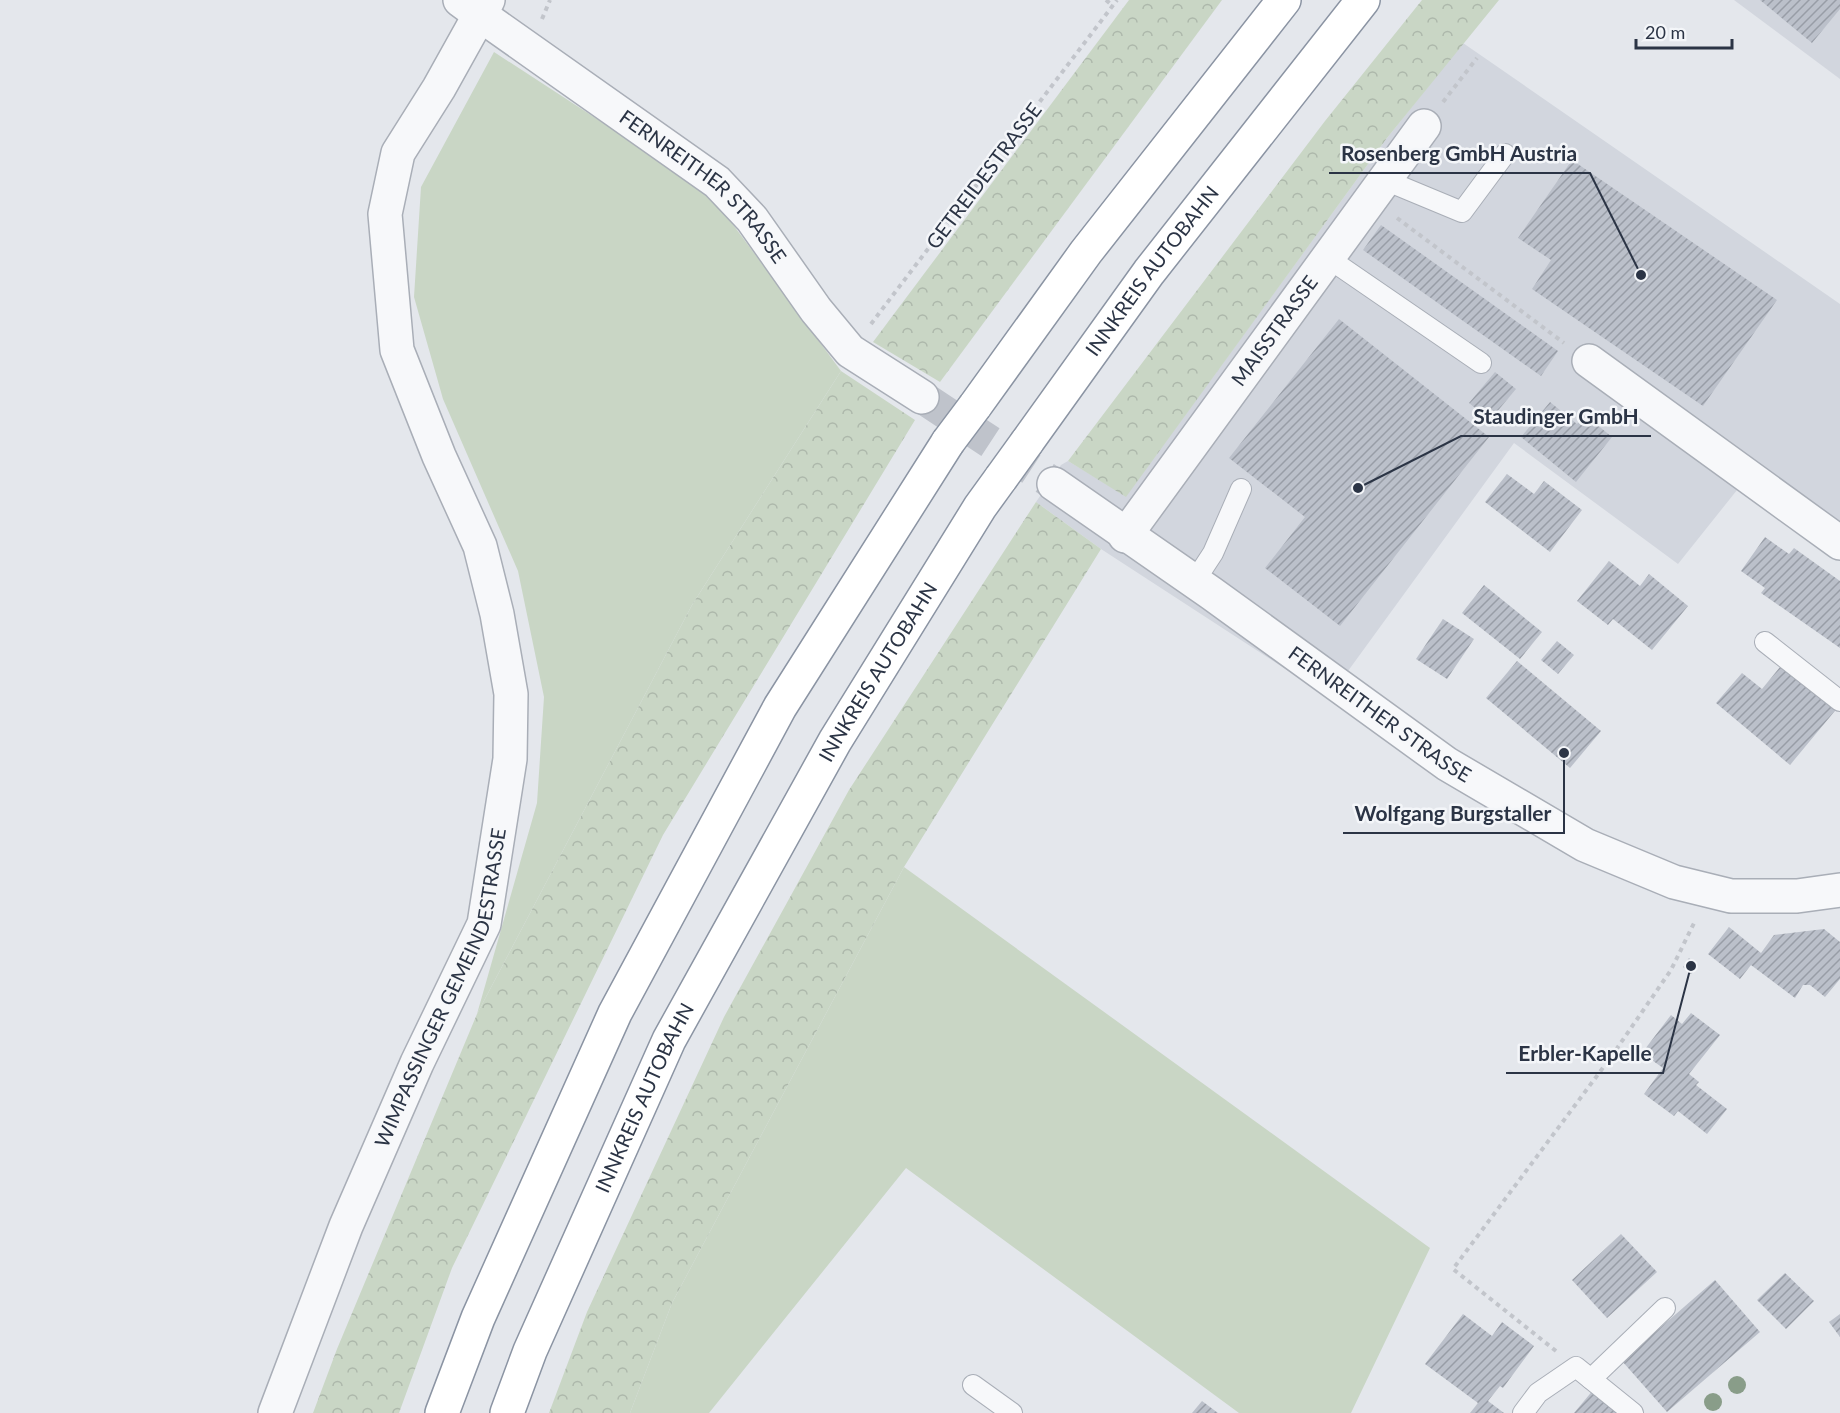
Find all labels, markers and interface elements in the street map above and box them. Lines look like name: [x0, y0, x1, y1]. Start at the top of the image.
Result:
scale bar: [1636, 12, 1732, 50]
text: 20 m: [1645, 21, 1685, 43]
street label: GETREIDESTRASSE: [921, 98, 1046, 253]
street label: FERNREITHER STRASSE: [615, 104, 792, 267]
callout: Rosenberg GmbH Austria: [1329, 134, 1590, 173]
text: Rosenberg GmbH Austria: [1341, 140, 1577, 165]
street label: INNKREIS AUTOBAHN: [1080, 181, 1223, 360]
street label: MAISSTRASSE: [1226, 270, 1322, 390]
callout: Staudinger GmbH: [1461, 397, 1651, 436]
text: Staudinger GmbH: [1473, 403, 1639, 428]
street label: INNKREIS AUTOBAHN: [813, 577, 941, 766]
street label: FERNREITHER STRASSE: [1284, 640, 1476, 787]
callout: Wolfgang Burgstaller: [1343, 794, 1564, 833]
text: Wolfgang Burgstaller: [1355, 800, 1552, 825]
street label: WIMPASSINGER GEMEINDESTRASSE: [369, 826, 510, 1151]
street label: INNKREIS AUTOBAHN: [589, 998, 698, 1196]
callout: Erbler-Kapelle: [1506, 1034, 1663, 1073]
text: Erbler-Kapelle: [1518, 1040, 1652, 1065]

